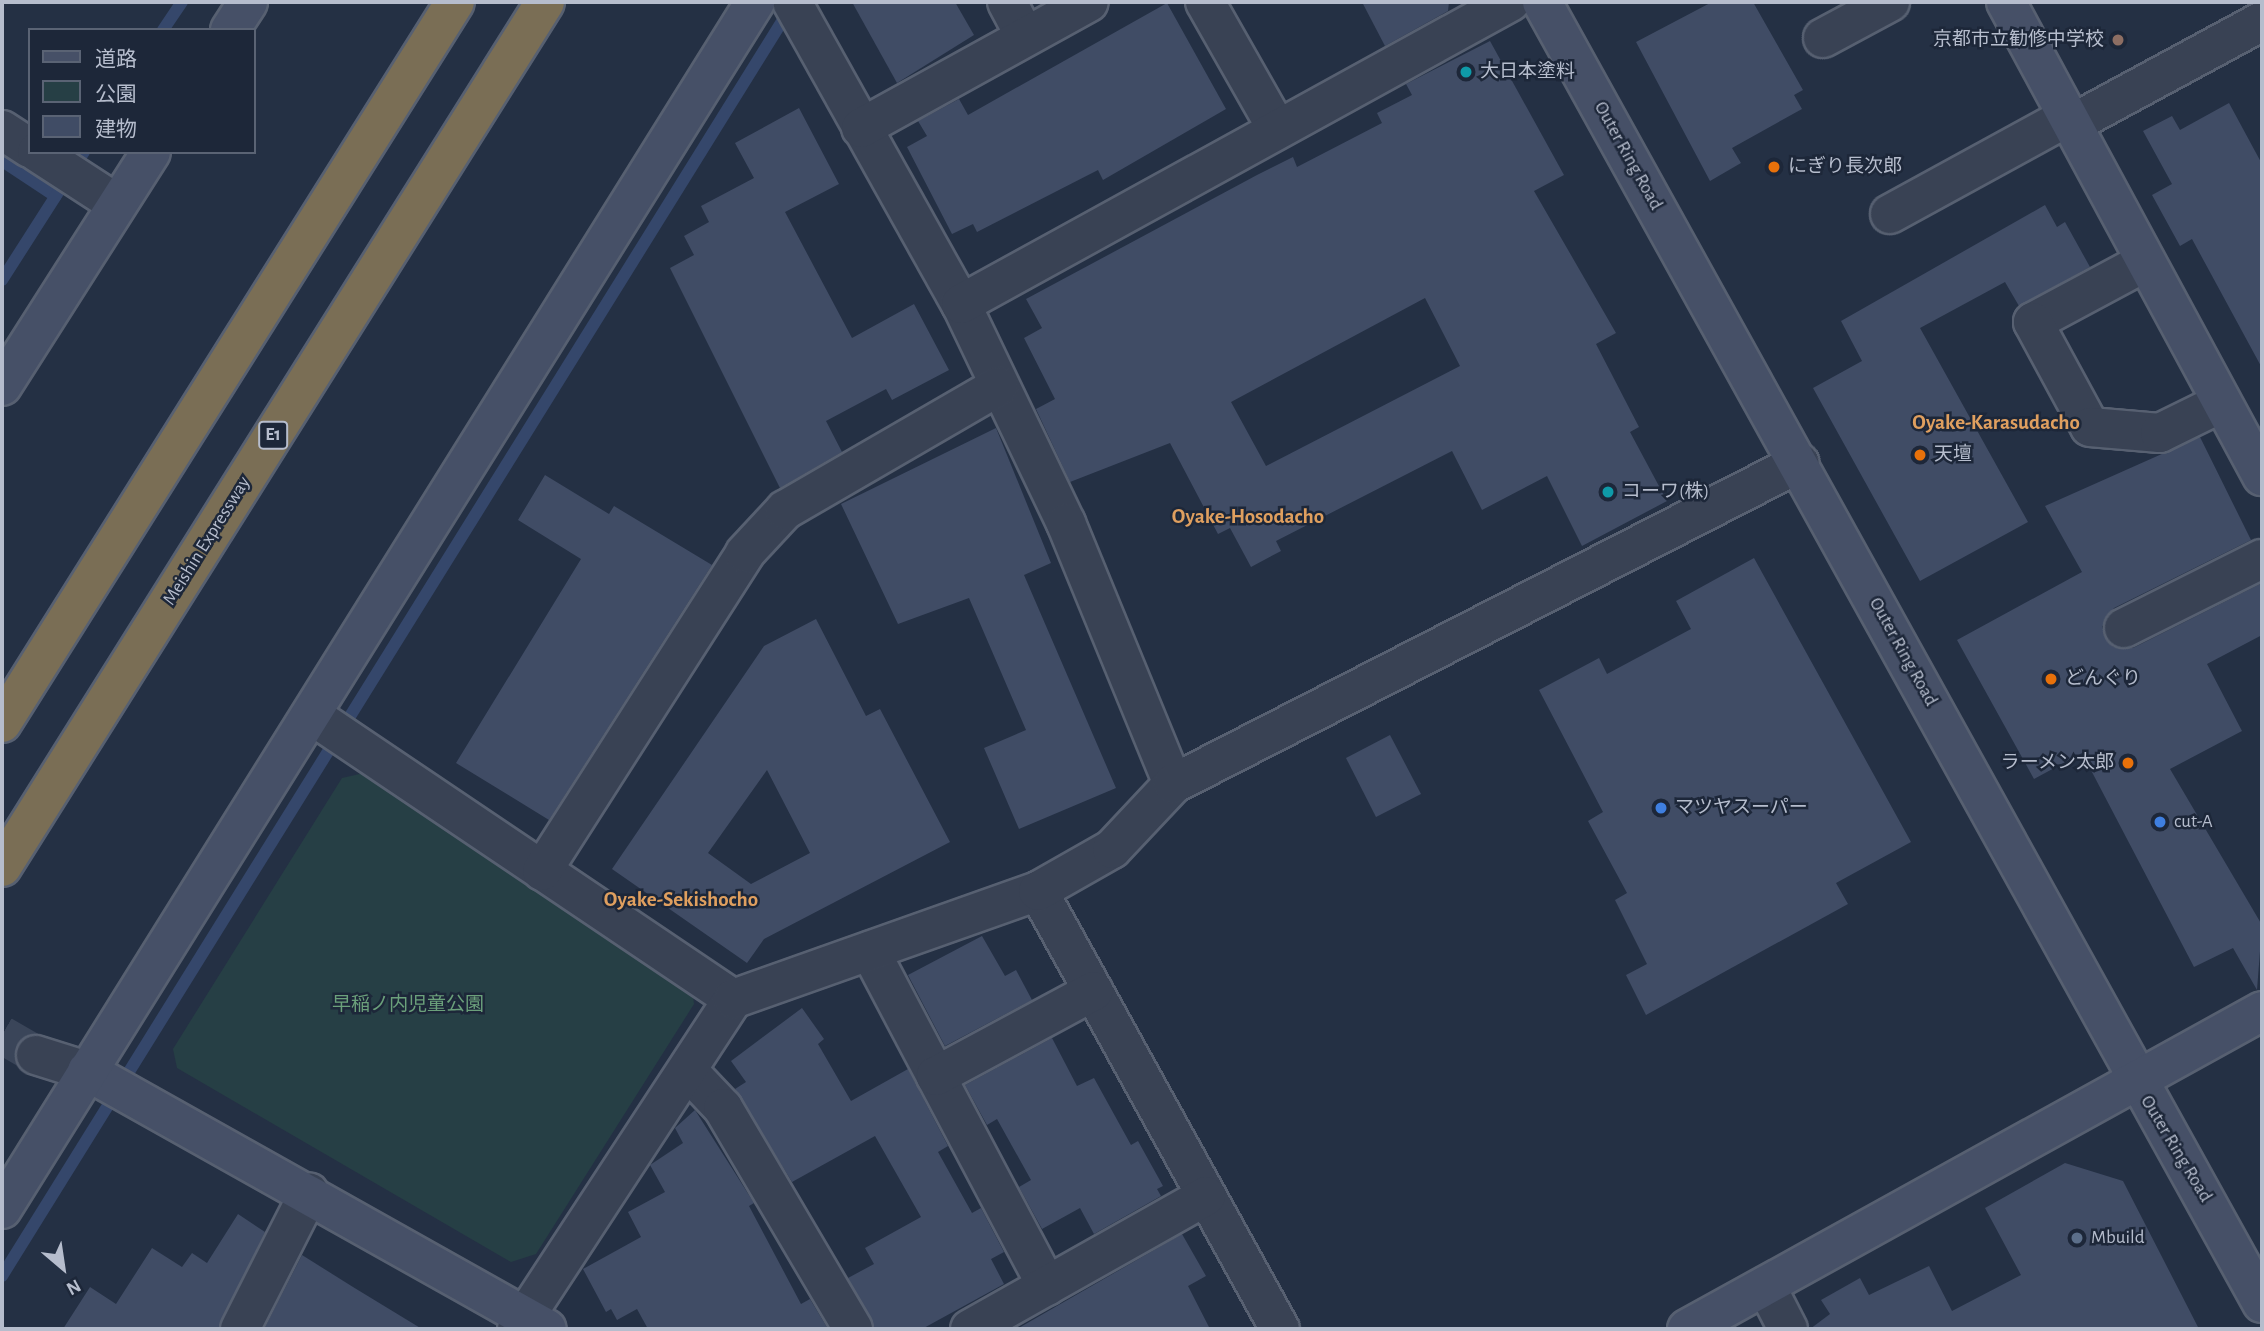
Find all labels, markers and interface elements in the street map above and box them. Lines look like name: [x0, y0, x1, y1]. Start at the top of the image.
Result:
legend: [28, 28, 256, 154]
place label: 京都市立勧修中学校: [1933, 29, 2104, 51]
marker: 京都市立勧修中学校: [2110, 32, 2126, 48]
text: 道路: [95, 49, 137, 70]
place label: 大日本塗料: [1480, 61, 1575, 83]
marker: 大日本塗料: [1458, 64, 1474, 80]
text: 公園: [95, 84, 137, 105]
street label: Outer Ring Road: [1589, 98, 1667, 214]
text: 建物: [95, 119, 137, 140]
place label: にぎり長次郎: [1788, 156, 1902, 178]
marker: にぎり長次郎: [1766, 159, 1782, 175]
district label: Oyake-Karasudacho: [1912, 410, 2080, 436]
road number: E1: [257, 421, 289, 450]
place label: 天壇: [1934, 444, 1972, 466]
marker: 天壇: [1912, 447, 1928, 463]
street label: Meishin Expressway: [158, 472, 256, 610]
place label: コーワ(株): [1622, 481, 1709, 503]
marker: コーワ(株): [1600, 484, 1616, 500]
district label: Oyake-Hosodacho: [1172, 504, 1324, 530]
street label: Outer Ring Road: [1864, 594, 1942, 710]
place label: どんぐり: [2065, 668, 2141, 690]
marker: どんぐり: [2043, 671, 2059, 687]
place label: ラーメン太郎: [2000, 752, 2114, 774]
marker: ラーメン太郎: [2120, 755, 2136, 771]
place label: マツヤスーパー: [1675, 797, 1808, 819]
marker: マツヤスーパー: [1653, 800, 1669, 816]
place label: cut-A: [2174, 811, 2213, 833]
marker: cut-A: [2152, 814, 2168, 830]
district label: Oyake-Sekishocho: [604, 887, 758, 913]
park label: 早稲ノ内児童公園: [332, 994, 484, 1016]
street label: Outer Ring Road: [2135, 1091, 2217, 1207]
place label: Mbuild: [2091, 1227, 2145, 1249]
marker: Mbuild: [2069, 1230, 2085, 1246]
north arrow: [28, 1233, 98, 1303]
text: N: [63, 1275, 84, 1298]

